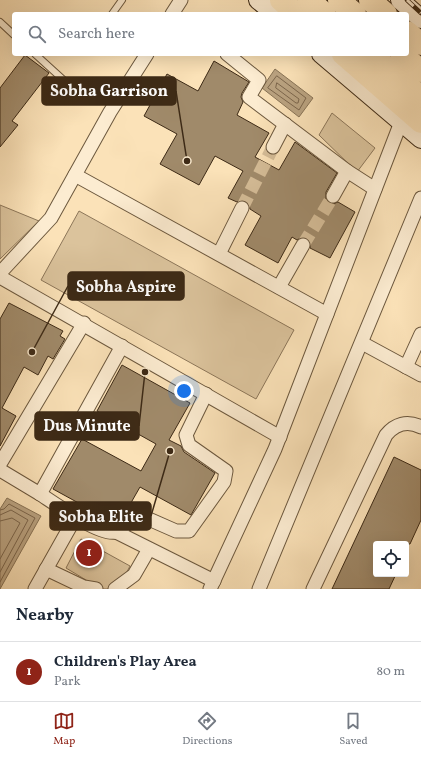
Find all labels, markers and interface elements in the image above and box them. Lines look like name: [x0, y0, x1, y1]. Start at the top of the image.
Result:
search box: [12, 12, 409, 56]
icon: search: [26, 23, 48, 45]
text: Search here: [58, 24, 135, 45]
callout: Sobha Garrison: [42, 77, 176, 105]
text: Sobha Garrison: [50, 81, 168, 103]
callout: Sobha Aspire: [68, 272, 184, 300]
text: Sobha Aspire: [76, 277, 176, 299]
your location: [174, 381, 194, 401]
callout: Dus Minute: [35, 412, 139, 440]
text: Dus Minute: [43, 416, 131, 438]
callout: Sobha Elite: [50, 502, 151, 530]
text: Sobha Elite: [58, 507, 144, 529]
pin: 1: [76, 538, 102, 568]
map controls: [373, 541, 409, 577]
button: locate: [373, 541, 409, 577]
text: Nearby: [16, 604, 74, 627]
text: Children's Play Area: [54, 652, 197, 673]
text: 1: [26, 663, 32, 681]
text: 80 m: [376, 663, 405, 681]
text: Park: [54, 673, 81, 691]
tab: Map: [53, 710, 75, 749]
tab: Directions: [182, 710, 233, 749]
tab: Saved: [339, 710, 368, 749]

